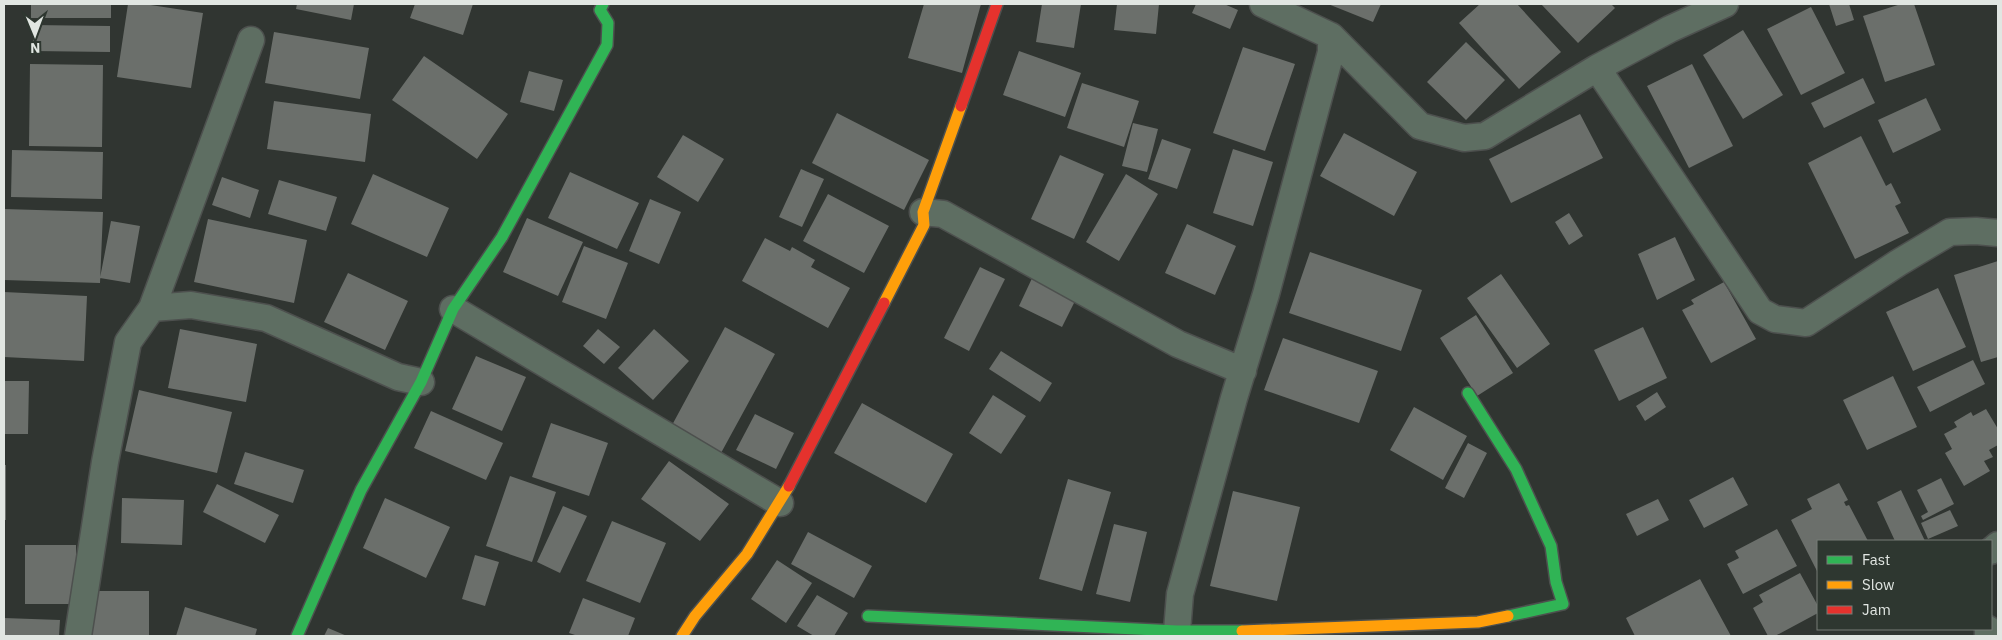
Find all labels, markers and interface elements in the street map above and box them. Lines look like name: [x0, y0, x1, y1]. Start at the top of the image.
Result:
north arrow: [10, 10, 60, 60]
text: N: [30, 39, 40, 57]
legend: [1817, 540, 1992, 630]
text: Fast: [1862, 550, 1890, 569]
text: Slow: [1862, 575, 1895, 594]
text: Jam: [1862, 600, 1891, 619]

